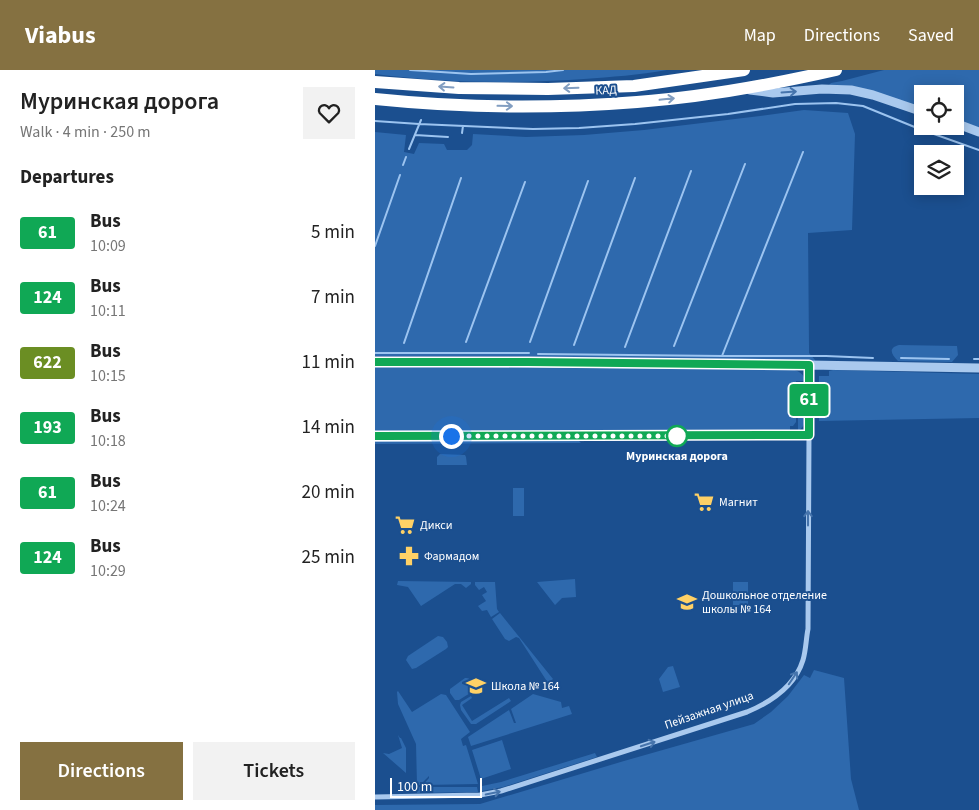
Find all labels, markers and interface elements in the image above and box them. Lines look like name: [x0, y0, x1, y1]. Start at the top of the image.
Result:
text: Viabus: [25, 18, 96, 53]
text: Map: [744, 23, 776, 48]
text: Directions: [804, 23, 880, 48]
text: Saved: [908, 23, 954, 48]
street label: КАД: [595, 81, 617, 100]
one-way arrow: [439, 82, 455, 91]
one-way arrow: [563, 83, 580, 93]
text: Муринская дорога: [20, 84, 219, 119]
map controls: [914, 85, 964, 195]
button: locate: [914, 85, 964, 135]
button: heart: [303, 87, 355, 139]
one-way arrow: [781, 87, 797, 96]
one-way arrow: [659, 94, 675, 104]
one-way arrow: [497, 101, 513, 111]
text: Walk · 4 min · 250 m: [20, 121, 151, 143]
button: layers: [914, 145, 964, 195]
text: Departures: [20, 164, 114, 191]
text: Bus: [90, 208, 121, 235]
text: 5 min: [311, 219, 355, 246]
text: 61: [38, 220, 57, 245]
text: 10:09: [90, 235, 126, 257]
text: Bus: [90, 273, 121, 300]
text: 7 min: [311, 284, 355, 311]
text: 124: [33, 285, 62, 310]
text: 10:11: [90, 300, 126, 322]
text: Bus: [90, 338, 121, 365]
text: 11 min: [301, 349, 355, 376]
text: 622: [33, 350, 62, 375]
text: 10:15: [90, 365, 126, 387]
line badge: 61: [787, 384, 831, 416]
text: 61: [799, 387, 819, 412]
text: Bus: [90, 403, 121, 430]
text: 14 min: [301, 414, 355, 441]
text: 193: [33, 415, 62, 440]
your location: [439, 424, 464, 449]
marker: Муринская дорога: [666, 425, 688, 447]
text: 10:18: [90, 430, 126, 452]
place label: Муринская дорога: [626, 448, 728, 465]
text: Bus: [90, 468, 121, 495]
text: 20 min: [301, 479, 355, 506]
text: 61: [38, 480, 57, 505]
supermarket icon: Магнит: [693, 491, 715, 513]
place label: Магнит: [719, 494, 758, 511]
text: 10:24: [90, 495, 126, 517]
one-way arrow: [803, 510, 813, 526]
supermarket icon: Дикси: [394, 514, 416, 536]
place label: Дикси: [420, 517, 453, 534]
text: Bus: [90, 533, 121, 560]
text: 25 min: [301, 544, 355, 571]
text: 124: [33, 545, 62, 570]
pharmacy icon: Фармадом: [398, 545, 420, 567]
place label: Фармадом: [424, 548, 479, 565]
text: 10:29: [90, 560, 126, 582]
place label: Дошкольное отделение школы № 164: [702, 587, 827, 618]
school or university icon: Дошкольное отделение школы № 164: [676, 591, 698, 613]
one-way arrow: [788, 671, 798, 685]
school or university icon: Школа № 164: [465, 675, 487, 697]
place label: Школа № 164: [491, 678, 560, 695]
street label: Пейзажная улица: [662, 687, 756, 734]
one-way arrow: [640, 739, 656, 748]
button: Directions: [20, 742, 183, 800]
button: Tickets: [193, 742, 355, 800]
scale bar: [390, 775, 483, 798]
text: 100 m: [397, 777, 432, 797]
one-way arrow: [485, 787, 501, 797]

